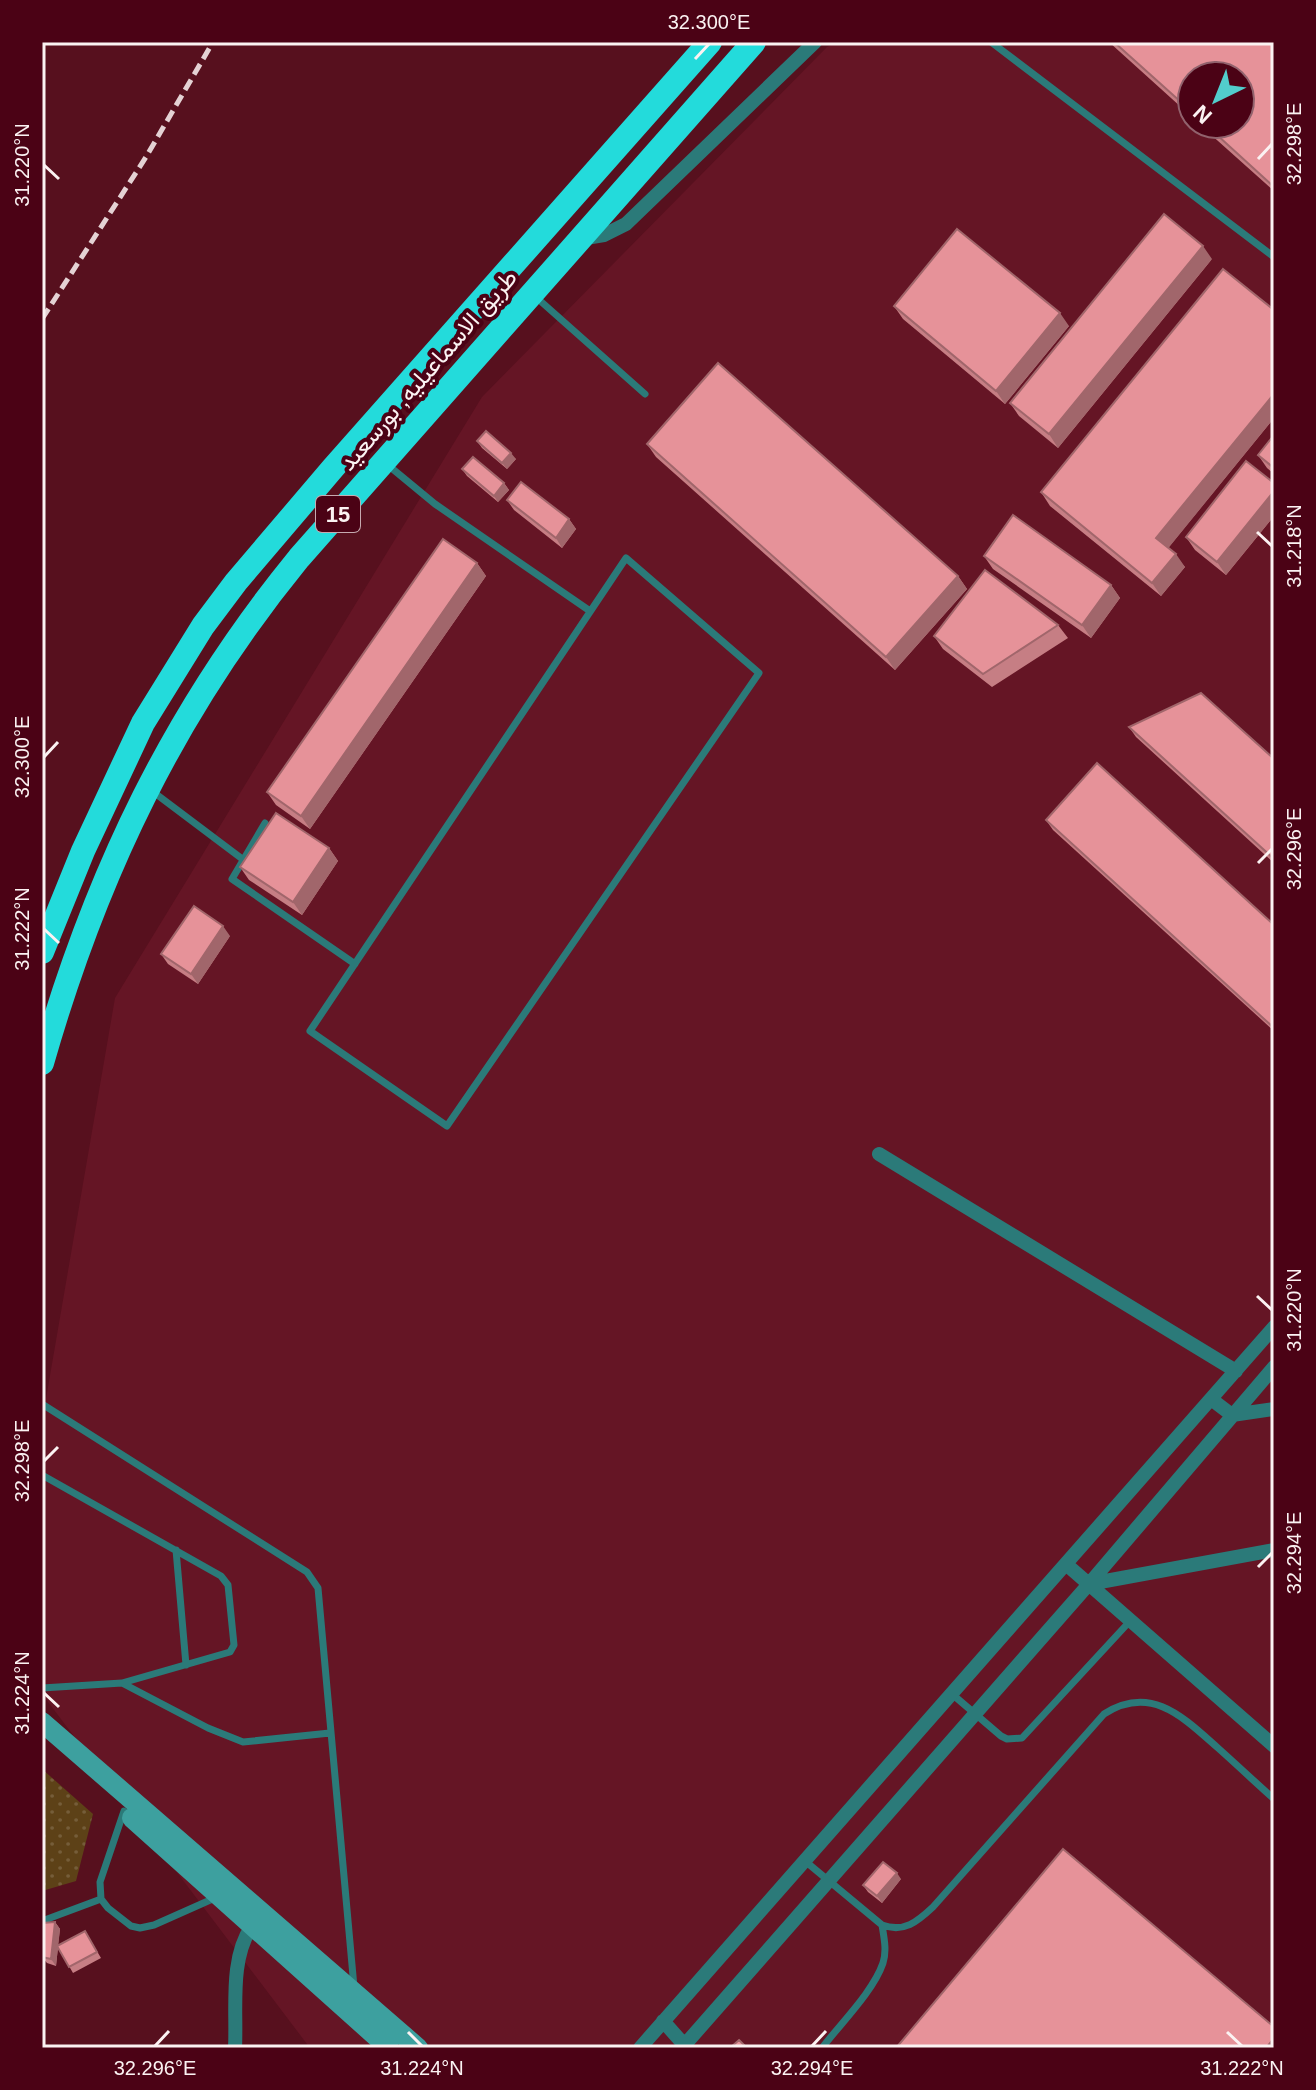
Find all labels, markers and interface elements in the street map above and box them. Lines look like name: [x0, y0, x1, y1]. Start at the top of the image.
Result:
text: 32.300°E: [668, 11, 750, 33]
north arrow: [1176, 60, 1256, 140]
text: N: [1188, 100, 1217, 129]
text: 32.298°E: [1283, 103, 1305, 185]
text: 31.220°N: [11, 123, 33, 207]
street label: طريق الاسماعيليه, بورسعيد: [333, 264, 524, 477]
road number: 15: [316, 496, 360, 532]
text: 31.218°N: [1283, 504, 1305, 588]
text: 32.300°E: [11, 716, 33, 798]
text: 32.296°E: [1283, 808, 1305, 890]
text: 31.222°N: [11, 887, 33, 971]
text: 31.220°N: [1283, 1268, 1305, 1352]
text: 32.298°E: [11, 1420, 33, 1502]
text: 32.294°E: [1283, 1512, 1305, 1594]
text: 31.224°N: [11, 1651, 33, 1735]
text: 32.296°E: [114, 2057, 196, 2079]
text: 31.224°N: [380, 2057, 464, 2079]
text: 32.294°E: [771, 2057, 853, 2079]
text: 31.222°N: [1200, 2057, 1284, 2079]

